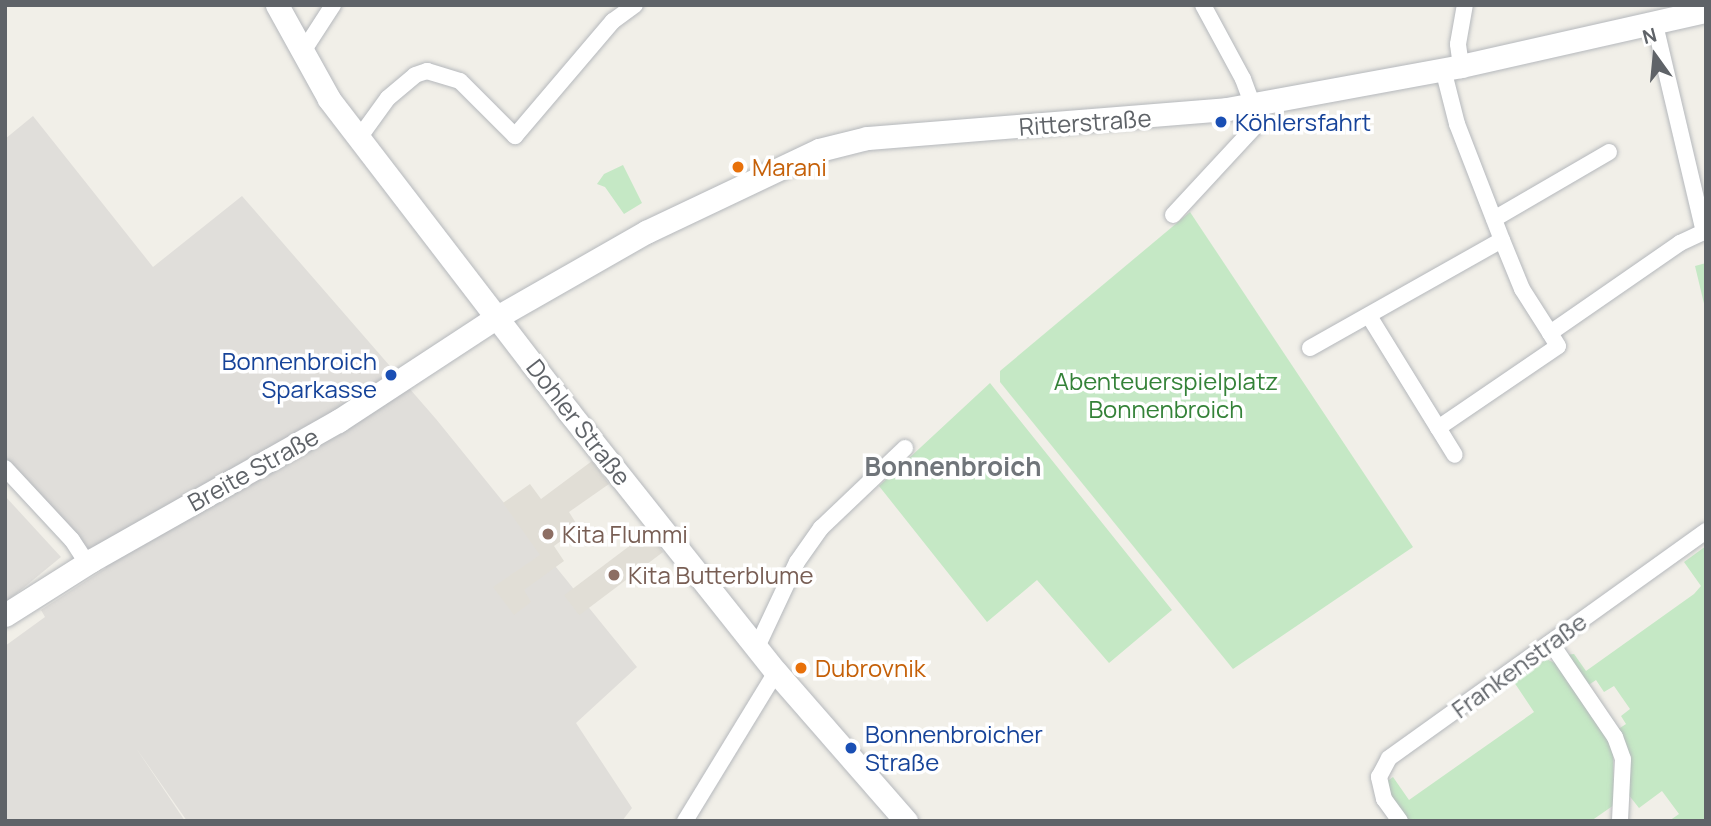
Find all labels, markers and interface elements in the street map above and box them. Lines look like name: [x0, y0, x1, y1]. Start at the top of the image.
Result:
north arrow: [1620, 21, 1690, 91]
text: N: [1640, 21, 1660, 50]
street label: Ritterstraße: [1018, 103, 1152, 141]
place label: Köhlersfahrt: [1235, 108, 1371, 136]
marker: Köhlersfahrt: [1213, 114, 1229, 130]
place label: Marani: [752, 153, 827, 181]
marker: Marani: [730, 159, 746, 175]
place label: Bonnenbroich Sparkasse: [222, 347, 377, 403]
street label: Dohler Straße: [521, 353, 637, 491]
marker: Bonnenbroich Sparkasse: [383, 367, 399, 383]
park label: Abenteuerspielplatz Bonnenbroich: [1054, 367, 1278, 423]
street label: Breite Straße: [183, 421, 323, 517]
district label: Bonnenbroich: [864, 451, 1042, 483]
place label: Kita Flummi: [562, 520, 688, 548]
marker: Kita Flummi: [540, 526, 556, 542]
place label: Kita Butterblume: [628, 561, 813, 589]
marker: Kita Butterblume: [606, 567, 622, 583]
street label: Frankenstraße: [1446, 606, 1592, 724]
place label: Dubrovnik: [815, 654, 926, 682]
marker: Dubrovnik: [793, 660, 809, 676]
place label: Bonnenbroicher Straße: [865, 720, 1043, 776]
marker: Bonnenbroicher Straße: [843, 740, 859, 756]

